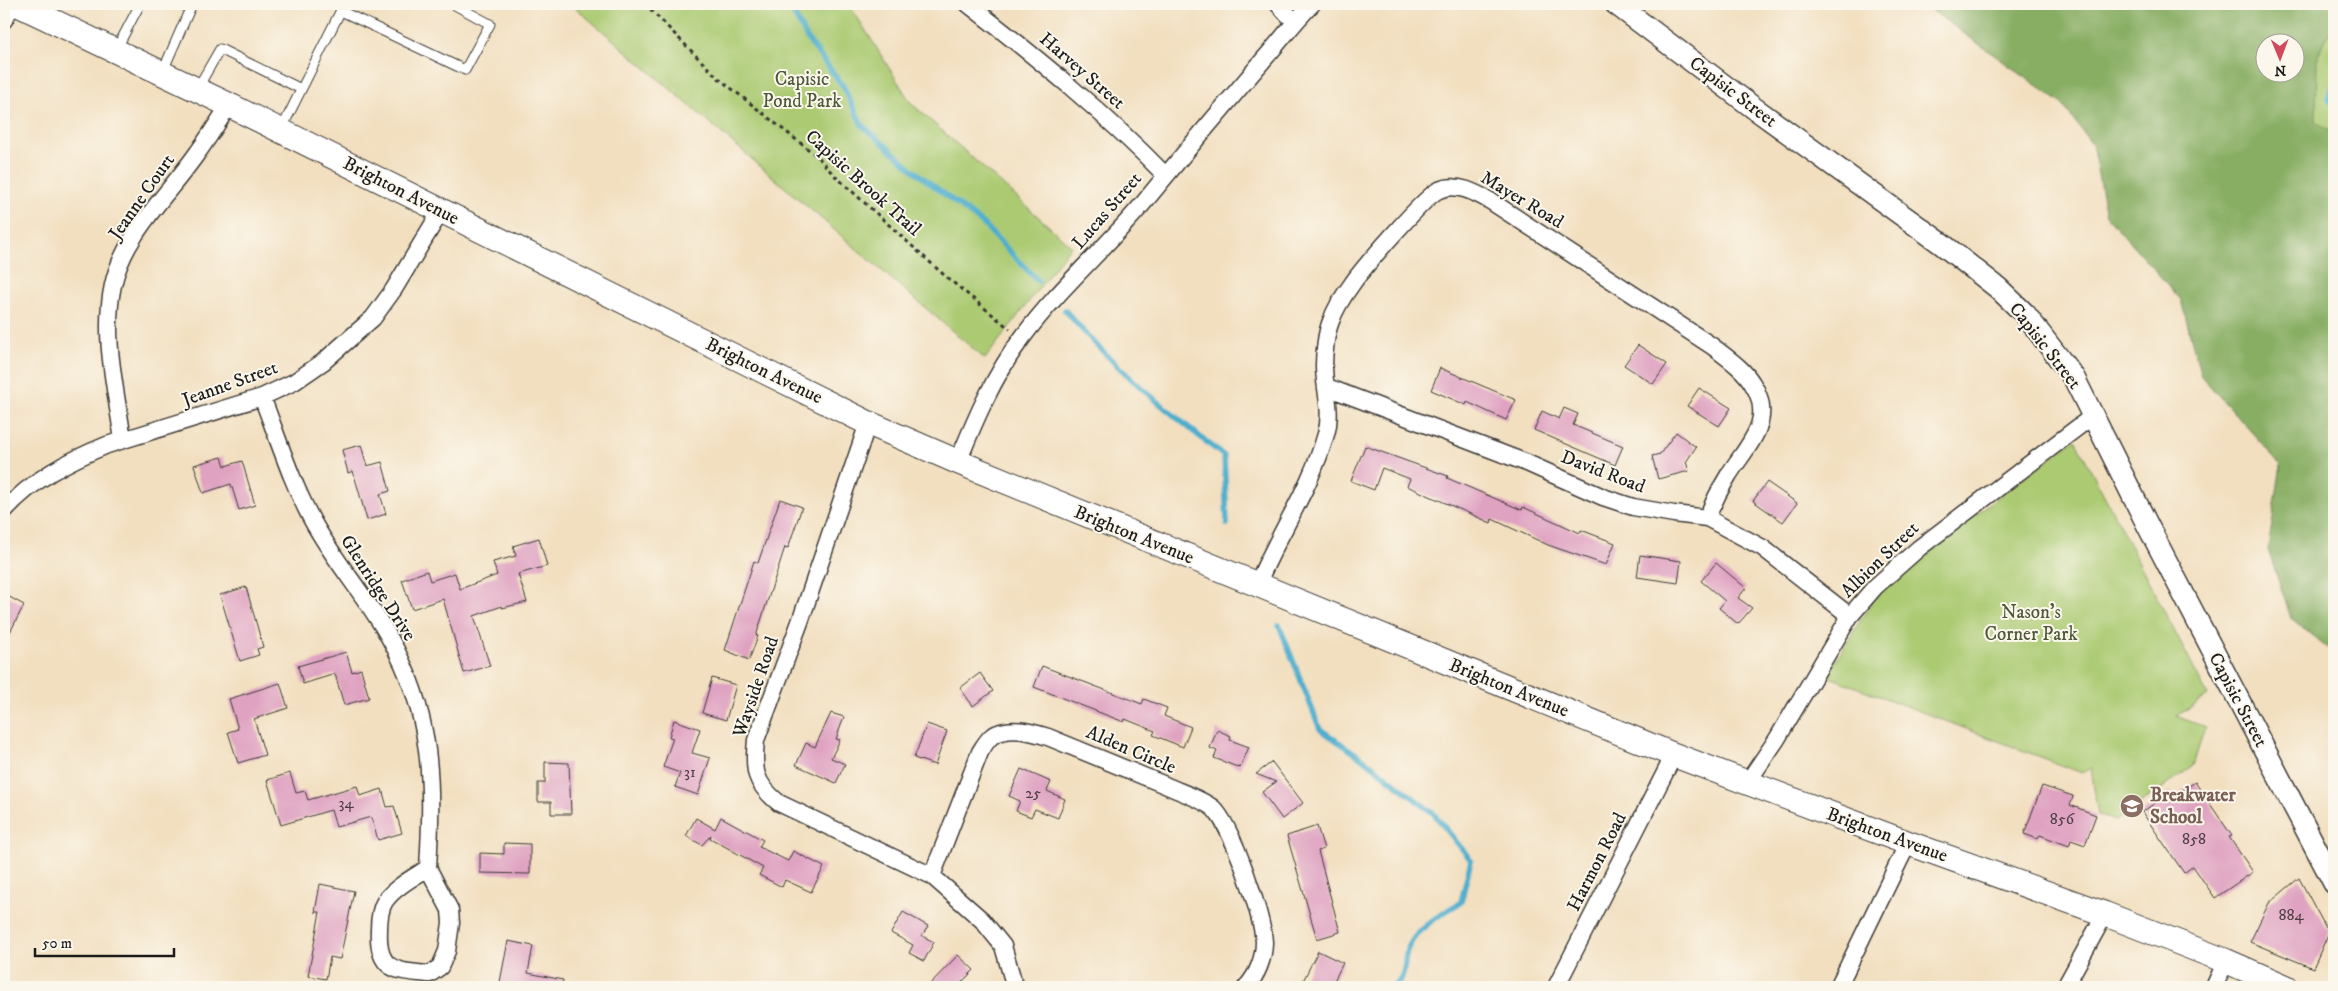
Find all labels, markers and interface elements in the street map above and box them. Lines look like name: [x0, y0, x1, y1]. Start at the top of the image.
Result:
street label: Harvey Street: [1035, 28, 1129, 114]
north arrow: [2256, 32, 2306, 82]
street label: Capisic Street: [1685, 52, 1781, 132]
text: N: [2274, 61, 2286, 79]
park label: Capisic Pond Park: [763, 68, 842, 113]
street label: Capisic Brook Trail: [800, 125, 926, 241]
street label: Jeanne Court: [103, 150, 180, 246]
street label: Brighton Avenue: [339, 152, 463, 230]
street label: Mayer Road: [1476, 166, 1568, 234]
street label: Lucas Street: [1067, 168, 1147, 254]
street label: Capisic Street: [2004, 298, 2086, 394]
street label: Brighton Avenue: [702, 333, 826, 409]
street label: Jeanne Street: [177, 356, 281, 413]
street label: David Road: [1558, 445, 1649, 499]
street label: Brighton Avenue: [1071, 501, 1197, 570]
street label: Albion Street: [1836, 517, 1924, 603]
street label: Glenridge Drive: [335, 531, 421, 645]
park label: Nason's Corner Park: [1984, 601, 2078, 646]
street label: Wayside Road: [728, 633, 784, 741]
street label: Capisic Street: [2204, 649, 2272, 751]
street label: Brighton Avenue: [1446, 654, 1572, 723]
street label: Alden Circle: [1083, 721, 1179, 779]
house number: 31: [684, 762, 696, 782]
house number: 25: [1025, 783, 1041, 803]
place label: Breakwater School: [2150, 784, 2236, 829]
house number: 34: [338, 793, 354, 813]
school or university icon: Breakwater School: [2119, 793, 2145, 819]
street label: Brighton Avenue: [1823, 802, 1951, 868]
street label: Harmon Road: [1562, 808, 1632, 915]
house number: 856: [2050, 809, 2075, 829]
house number: 858: [2182, 829, 2206, 849]
house number: 884: [2278, 905, 2304, 925]
scale bar: [35, 926, 174, 958]
text: 50 m: [42, 934, 72, 953]

